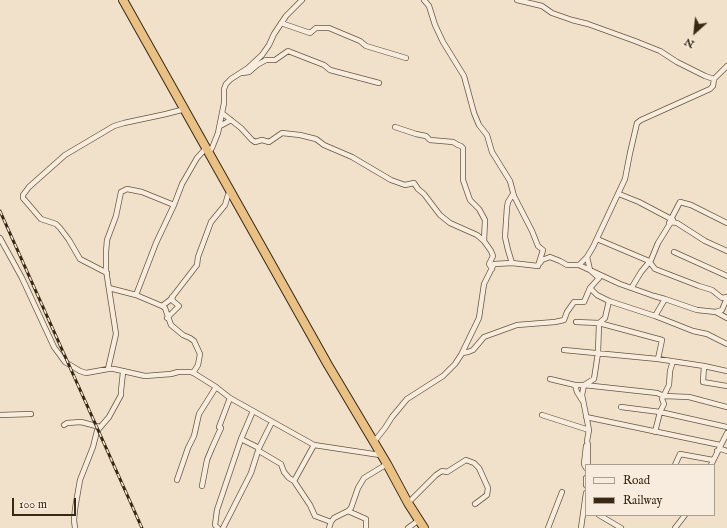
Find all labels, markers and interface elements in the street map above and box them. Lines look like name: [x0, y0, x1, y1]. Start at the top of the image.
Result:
north arrow: [675, 12, 715, 52]
text: N: [682, 34, 697, 51]
legend: [585, 464, 715, 516]
text: Road: [623, 473, 650, 488]
scale bar: [14, 490, 78, 516]
text: Railway: [623, 493, 662, 508]
text: 100 m: [19, 497, 47, 512]

